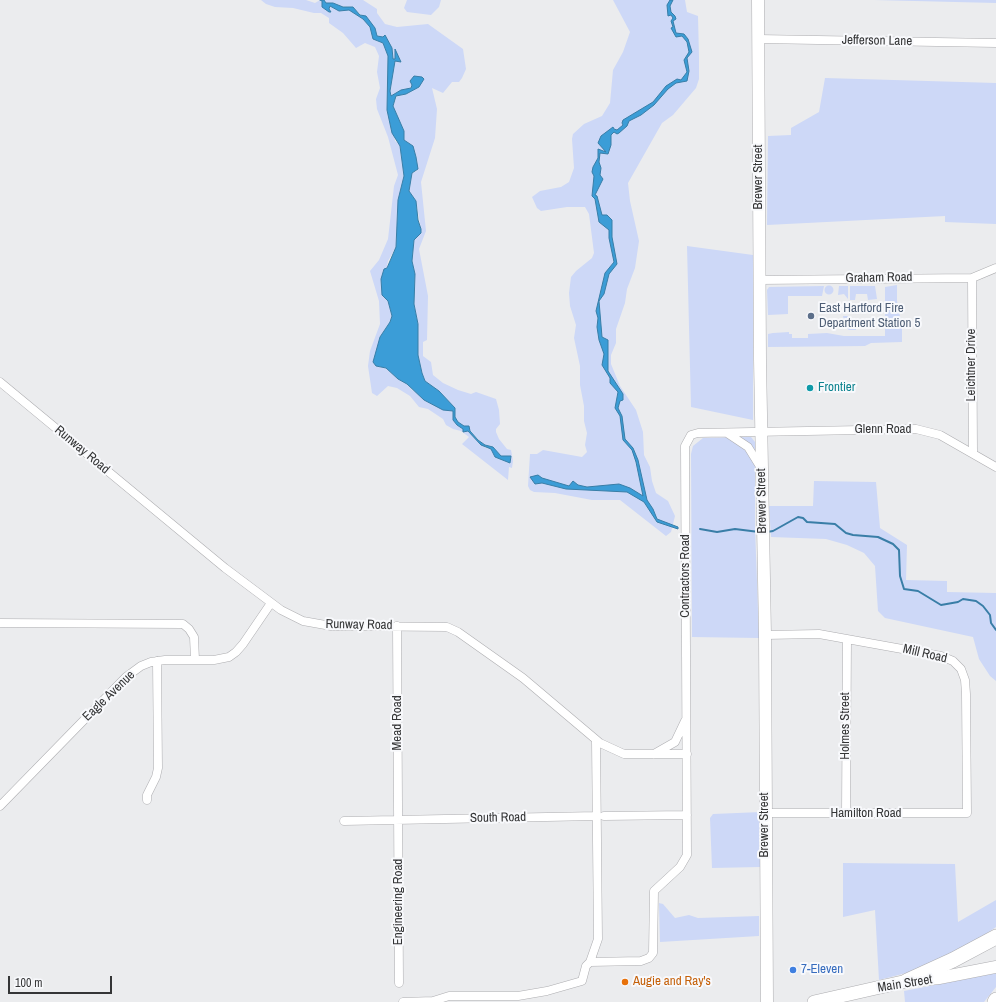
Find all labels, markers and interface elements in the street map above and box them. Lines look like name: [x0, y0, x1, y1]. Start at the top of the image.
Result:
street label: Jefferson Lane: [842, 33, 912, 49]
street label: Brewer Street: [751, 144, 767, 210]
street label: Graham Road: [845, 270, 913, 286]
place label: East Hartford Fire Department Station 5: [819, 301, 920, 332]
marker: East Hartford Fire Department Station 5: [806, 311, 816, 321]
street label: Leichtner Drive: [964, 329, 980, 401]
place label: Frontier: [818, 380, 855, 396]
marker: Frontier: [805, 383, 815, 393]
street label: Glenn Road: [855, 422, 911, 438]
street label: Runway Road: [51, 423, 113, 477]
street label: Brewer Street: [754, 468, 770, 534]
street label: Contractors Road: [678, 534, 694, 618]
street label: Runway Road: [325, 617, 393, 633]
street label: Mill Road: [901, 641, 949, 667]
street label: Eagle Avenue: [80, 667, 138, 725]
street label: Holmes Street: [838, 692, 854, 760]
street label: Mead Road: [390, 695, 406, 751]
street label: Brewer Street: [757, 792, 773, 858]
street label: Hamilton Road: [830, 806, 902, 822]
street label: South Road: [470, 810, 526, 826]
street label: Engineering Road: [391, 859, 407, 945]
place label: 7-Eleven: [801, 962, 843, 978]
marker: 7-Eleven: [788, 965, 798, 975]
scale bar: [10, 968, 114, 994]
street label: Main Street: [877, 972, 933, 996]
place label: Augie and Ray's: [633, 974, 711, 990]
text: 100 m: [15, 975, 42, 991]
marker: Augie and Ray's: [620, 977, 630, 987]

